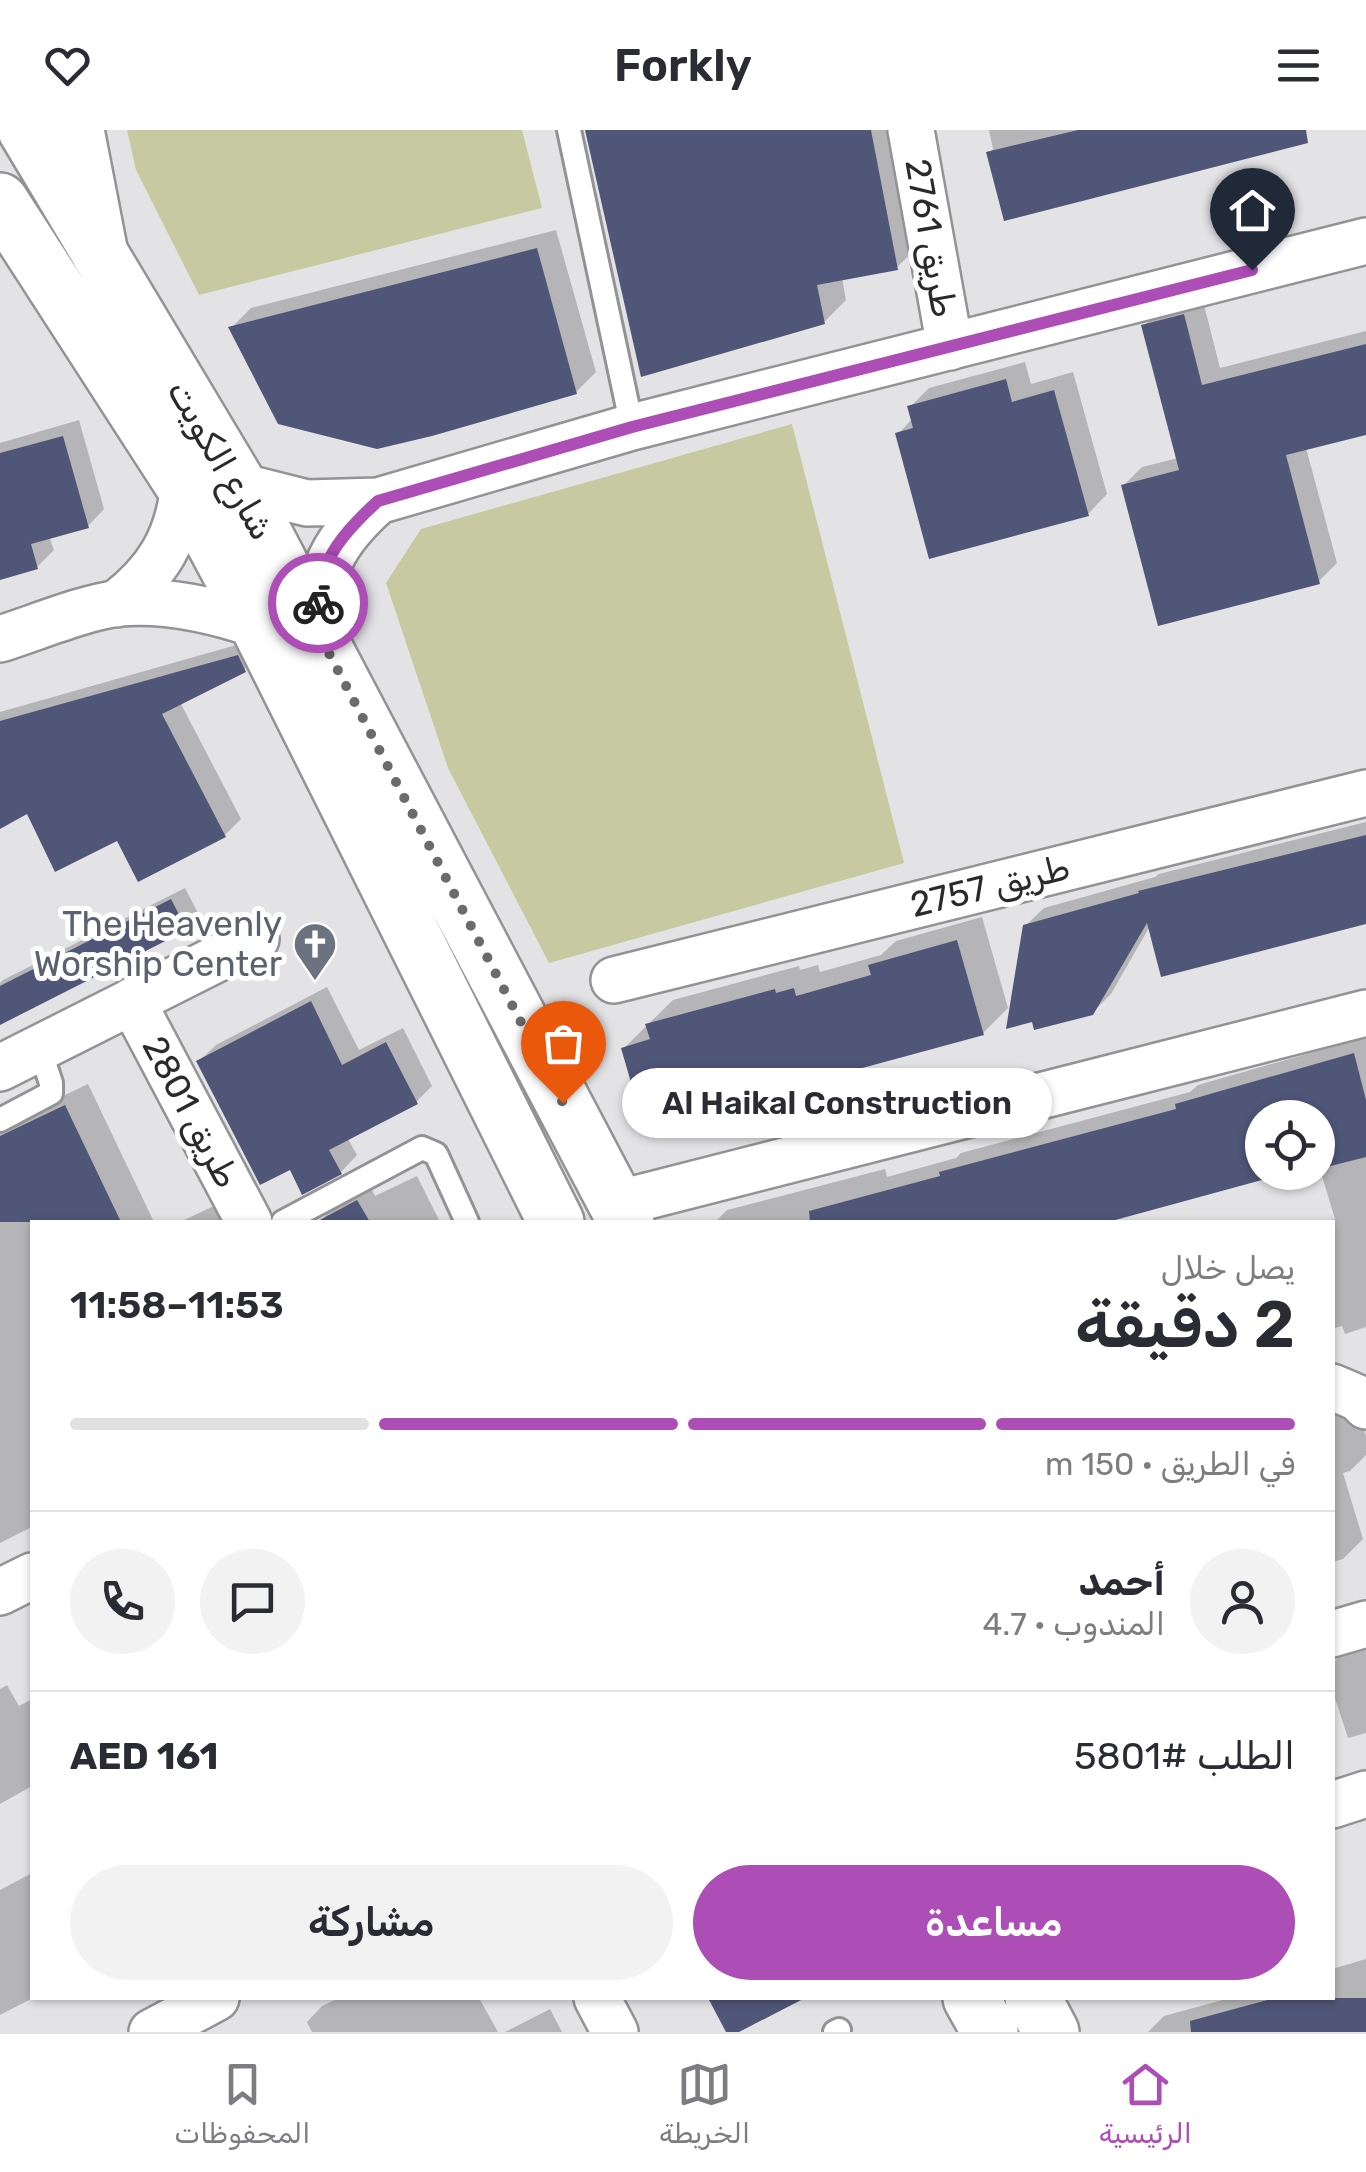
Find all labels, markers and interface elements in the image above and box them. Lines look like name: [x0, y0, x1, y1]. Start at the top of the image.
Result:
icon: heart: [40, 38, 95, 93]
icon: menu: [1271, 38, 1326, 93]
text: Forkly: [614, 39, 752, 92]
street label: طريق 2761: [896, 155, 966, 321]
pin: [1210, 168, 1295, 271]
icon: home: [1225, 183, 1280, 238]
street label: شارع الكويت: [156, 373, 284, 549]
courier: [268, 553, 368, 653]
icon: bike: [291, 576, 346, 631]
street label: طريق 2757: [906, 846, 1074, 926]
place label: The Heavenly Worship Center: [34, 903, 282, 985]
church icon: The Heavenly Worship Center: [292, 921, 338, 982]
pin: [521, 1001, 606, 1104]
icon: bag: [536, 1016, 591, 1071]
street label: طريق 2801: [134, 1029, 248, 1195]
callout: Al Haikal Construction: [623, 1068, 1053, 1138]
text: Al Haikal Construction: [662, 1084, 1012, 1122]
map controls: [1245, 1100, 1335, 1190]
button: locate: [1245, 1100, 1335, 1190]
text: يصل خلال: [1161, 1249, 1295, 1287]
text: 11:53–11:58: [70, 1282, 284, 1328]
text: 2 دقيقة: [1075, 1286, 1295, 1363]
text: في الطريق · 150 m: [1045, 1445, 1295, 1483]
button: phone: [70, 1549, 175, 1654]
button: chat: [200, 1549, 305, 1654]
button: person: [1190, 1549, 1295, 1654]
text: أحمد: [1078, 1559, 1165, 1605]
text: المندوب · 4.7: [982, 1605, 1165, 1643]
text: AED 161: [70, 1733, 219, 1779]
text: الطلب #5801: [1074, 1733, 1295, 1779]
button: مشاركة: [70, 1865, 673, 1980]
button: مساعدة: [693, 1865, 1295, 1980]
tab: المحفوظات: [174, 2057, 310, 2150]
tab: الخريطة: [659, 2057, 750, 2150]
tab: الرئيسية: [1099, 2057, 1192, 2150]

